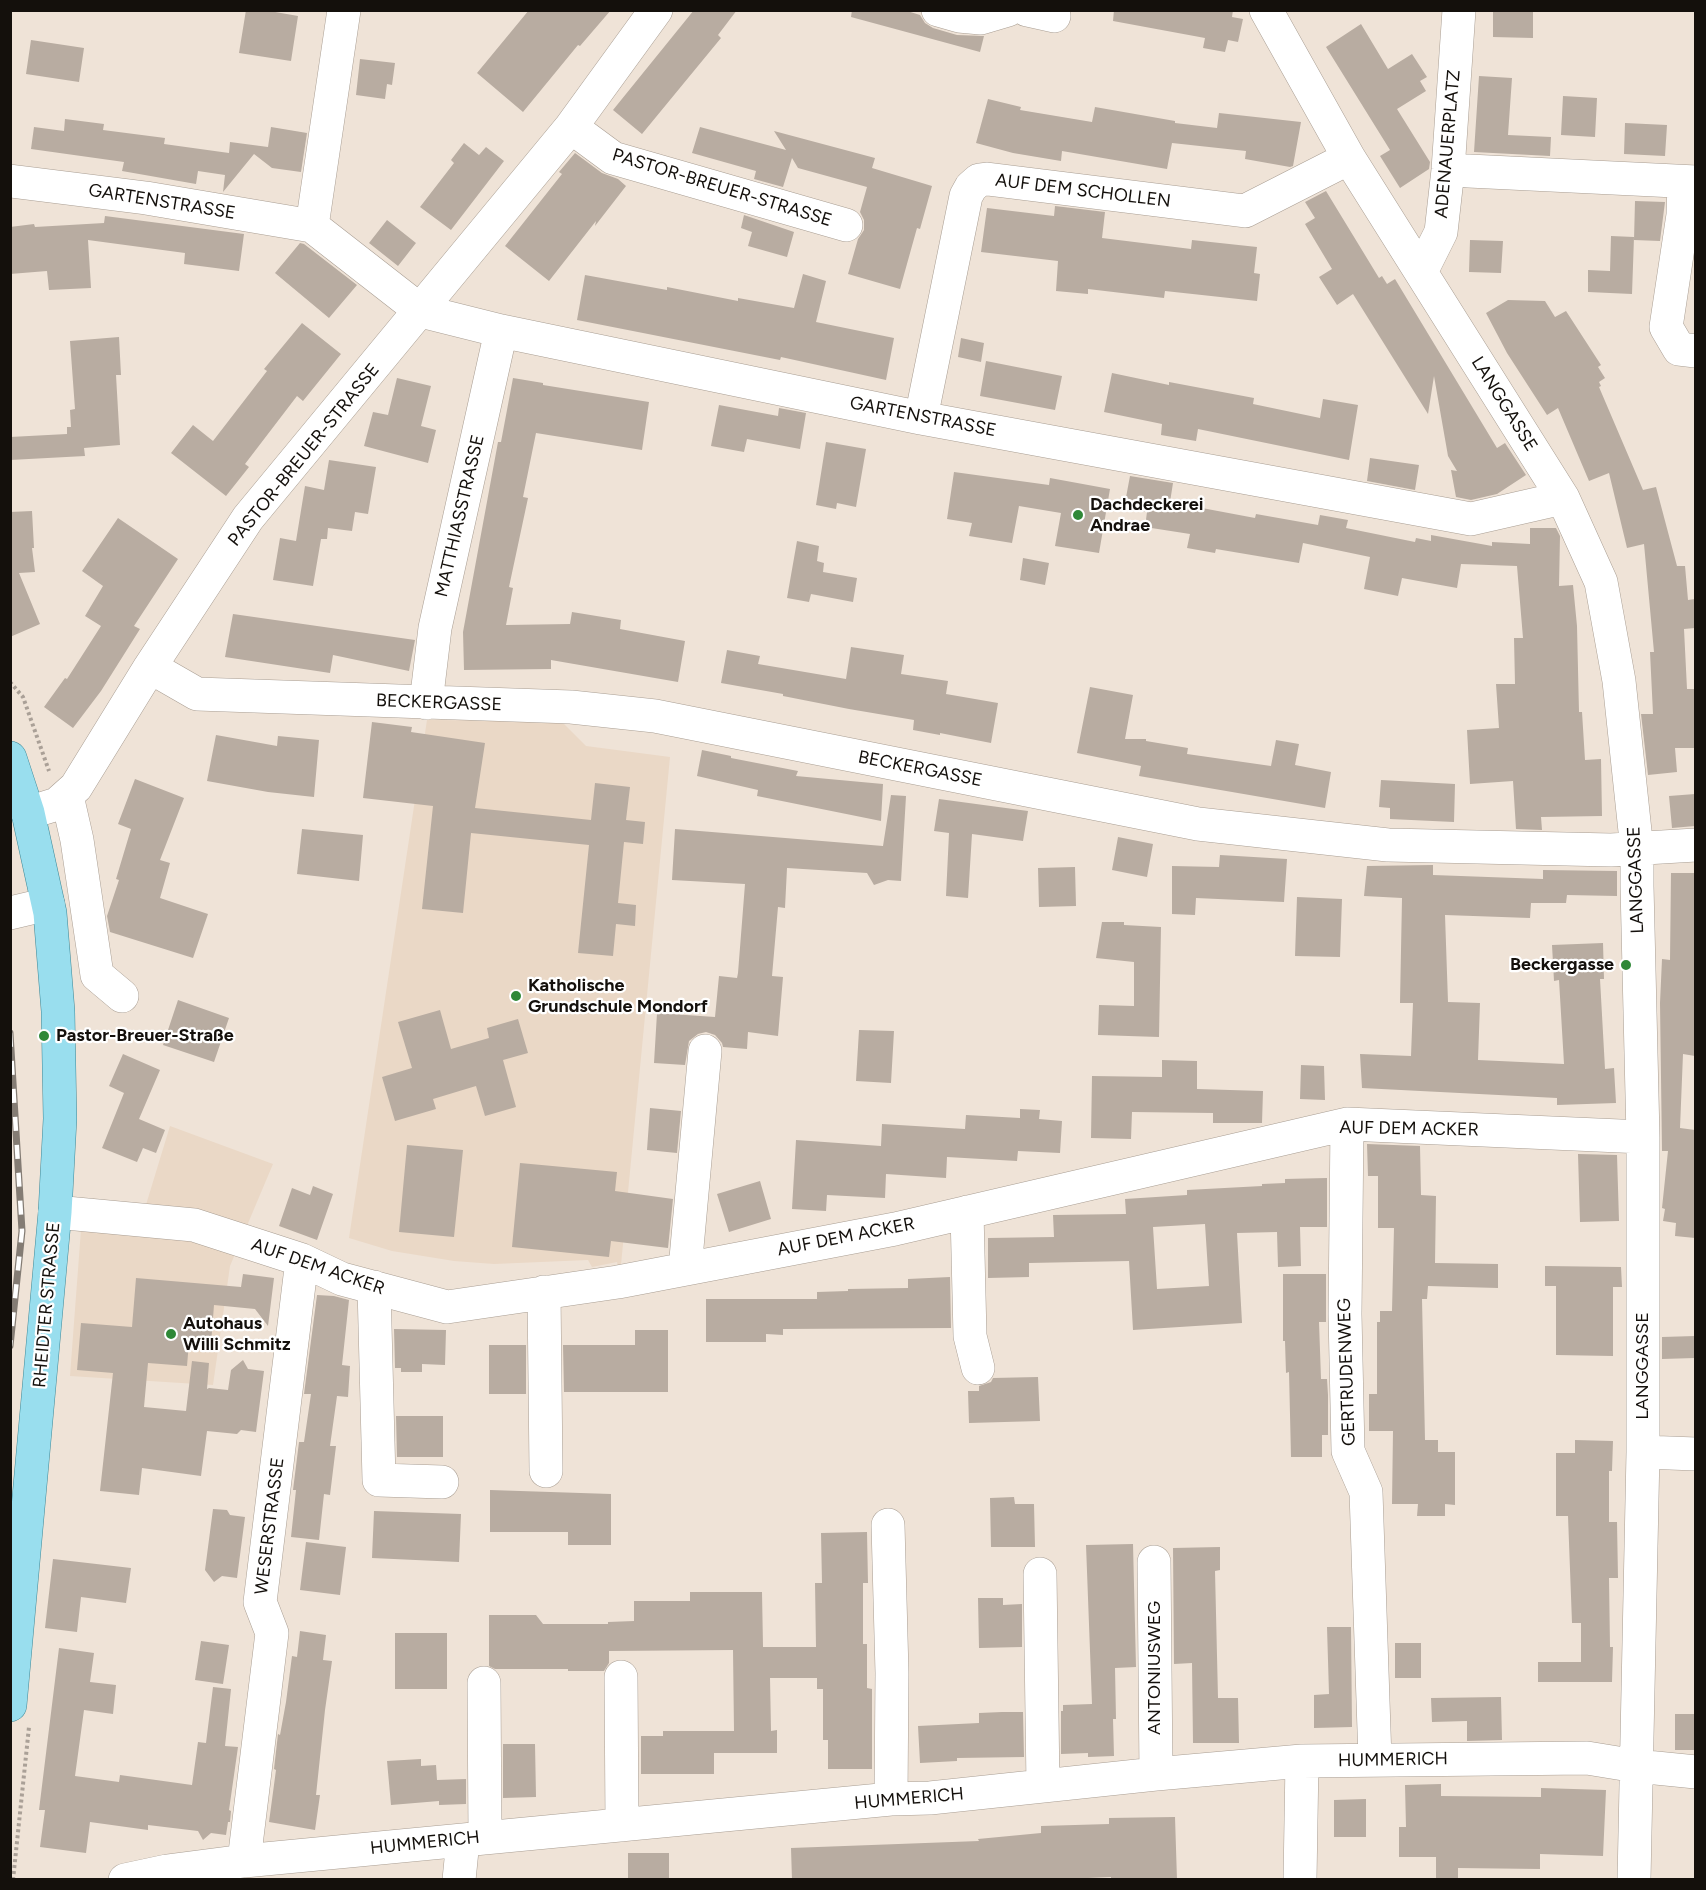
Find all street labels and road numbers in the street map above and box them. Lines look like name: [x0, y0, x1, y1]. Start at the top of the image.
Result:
street label: ADENAUERPLATZ: [1431, 69, 1465, 219]
street label: PASTOR-BREUER-STRASSE: [610, 144, 834, 232]
street label: AUF DEM SCHOLLEN: [994, 170, 1172, 212]
street label: GARTENSTRASSE: [87, 180, 237, 224]
street label: LANGGASSE: [1466, 353, 1542, 455]
street label: PASTOR-BREUER-STRASSE: [224, 359, 384, 551]
street label: GARTENSTRASSE: [848, 392, 998, 442]
street label: MATTHIASSTRASSE: [431, 433, 489, 599]
street label: BECKERGASSE: [376, 690, 502, 716]
street label: BECKERGASSE: [856, 746, 984, 792]
street label: LANGGASSE: [1623, 826, 1649, 934]
street label: AUF DEM ACKER: [1339, 1117, 1479, 1141]
street label: AUF DEM ACKER: [775, 1213, 917, 1261]
street label: RHEIDTER STRASSE: [29, 1221, 65, 1389]
street label: AUF DEM ACKER: [249, 1234, 387, 1300]
street label: GERTRUDENWEG: [1334, 1298, 1360, 1446]
street label: LANGGASSE: [1632, 1312, 1654, 1420]
street label: WESERSTRASSE: [251, 1456, 289, 1596]
street label: ANTONIUSWEG: [1144, 1601, 1166, 1735]
street label: HUMMERICH: [1338, 1748, 1448, 1772]
street label: HUMMERICH: [853, 1783, 965, 1815]
street label: HUMMERICH: [369, 1827, 481, 1859]

